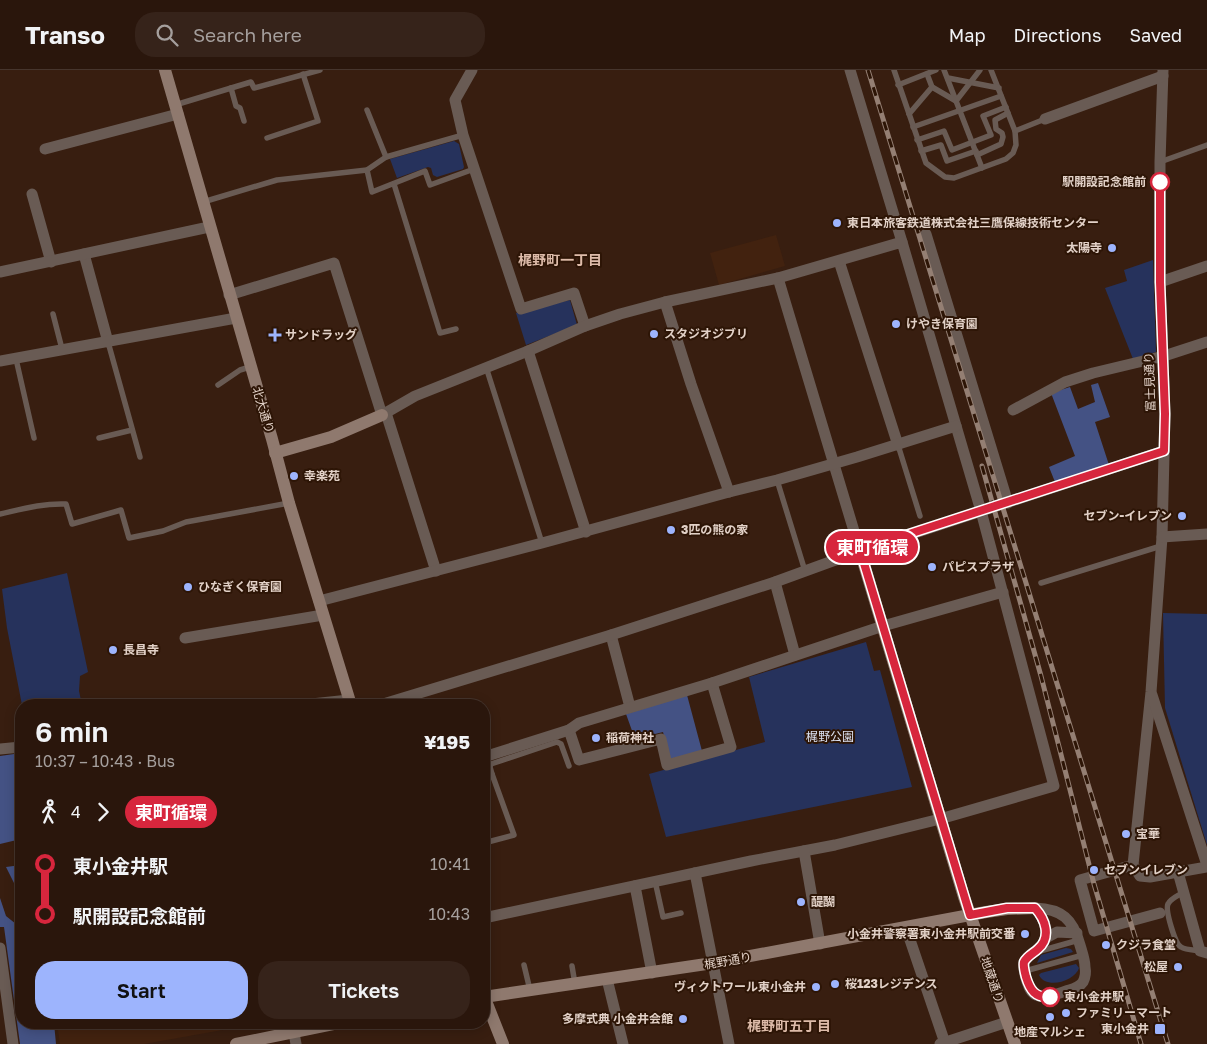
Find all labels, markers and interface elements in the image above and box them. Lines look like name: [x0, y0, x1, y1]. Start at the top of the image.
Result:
search box: [135, 12, 485, 57]
text: Transo: [25, 20, 105, 49]
icon: search: [153, 21, 181, 49]
text: Search here: [193, 23, 302, 46]
text: Map: [949, 24, 985, 46]
text: Directions: [1013, 24, 1101, 46]
text: Saved: [1129, 24, 1182, 46]
marker: 駅開設記念館前: [1150, 172, 1170, 192]
place label: 駅開設記念館前: [1062, 174, 1146, 189]
place label: 東日本旅客鉄道株式会社三鷹保線技術センター: [847, 215, 1099, 230]
marker: 東日本旅客鉄道株式会社三鷹保線技術センター: [831, 217, 843, 229]
place label: 太陽寺: [1066, 240, 1102, 255]
marker: 太陽寺: [1106, 242, 1118, 254]
district label: 梶野町一丁目: [518, 251, 602, 268]
place label: けやき保育園: [906, 316, 978, 331]
marker: けやき保育園: [890, 318, 902, 330]
place label: スタジオジブリ: [664, 326, 748, 341]
place label: サンドラッグ: [285, 327, 357, 342]
marker: スタジオジブリ: [648, 328, 660, 340]
marker: サンドラッグ: [269, 329, 281, 341]
street label: 富士見通り: [1141, 352, 1158, 412]
street label: 北大通り: [249, 385, 278, 435]
place label: 幸楽苑: [304, 468, 340, 483]
marker: 幸楽苑: [288, 470, 300, 482]
place label: セブン-イレブン: [1083, 508, 1172, 523]
marker: セブン-イレブン: [1176, 510, 1188, 522]
place label: 3匹の熊の家: [681, 522, 748, 537]
marker: 3匹の熊の家: [665, 524, 677, 536]
line badge: 東町循環: [837, 531, 907, 563]
text: 東町循環: [836, 536, 908, 558]
place label: パピスプラザ: [942, 559, 1014, 574]
marker: パピスプラザ: [926, 561, 938, 573]
place label: ひなぎく保育園: [198, 579, 282, 594]
marker: ひなぎく保育園: [182, 581, 194, 593]
place label: 長昌寺: [123, 642, 159, 657]
marker: 長昌寺: [107, 644, 119, 656]
text: 6 min: [35, 715, 109, 748]
park label: 梶野公園: [806, 729, 854, 744]
text: ¥195: [424, 730, 470, 753]
place label: 稲荷神社: [606, 730, 654, 745]
marker: 稲荷神社: [590, 732, 602, 744]
text: 10:37 – 10:43 · Bus: [35, 751, 175, 771]
icon: walk: [35, 798, 63, 826]
icon: forward: [89, 798, 117, 826]
text: 東町循環: [135, 801, 207, 823]
text: 4: [71, 802, 81, 822]
place label: 宝華: [1136, 826, 1160, 841]
marker: 宝華: [1120, 828, 1132, 840]
text: 東小金井駅: [73, 854, 168, 877]
text: 10:41: [430, 854, 470, 874]
place label: セブンイレブン: [1104, 862, 1188, 877]
marker: セブンイレブン: [1088, 864, 1100, 876]
place label: 醍醐: [811, 894, 835, 909]
marker: 醍醐: [795, 896, 807, 908]
text: 駅開設記念館前: [73, 904, 206, 927]
text: 10:43: [428, 904, 470, 924]
place label: 小金井警察署東小金井駅前交番: [847, 926, 1016, 941]
marker: 小金井警察署東小金井駅前交番: [1019, 928, 1031, 940]
place label: クジラ食堂: [1116, 937, 1176, 952]
marker: クジラ食堂: [1100, 939, 1112, 951]
street label: 梶野通り: [703, 949, 753, 972]
street label: 地蔵通り: [978, 955, 1007, 1005]
place label: 松屋: [1144, 959, 1168, 974]
button: Start: [35, 961, 248, 1019]
button: Tickets: [258, 961, 470, 1019]
marker: 松屋: [1172, 961, 1184, 973]
place label: 桜123レジデンス: [845, 976, 938, 991]
marker: 桜123レジデンス: [829, 978, 841, 990]
place label: ヴィクトワール東小金井: [674, 979, 806, 994]
marker: ヴィクトワール東小金井: [810, 981, 822, 993]
marker: 東小金井駅: [1040, 987, 1060, 1007]
place label: 東小金井駅: [1064, 989, 1124, 1004]
place label: ファミリーマート: [1076, 1005, 1172, 1020]
marker: ファミリーマート: [1060, 1007, 1072, 1019]
place label: 多摩式典 小金井会館: [562, 1011, 673, 1026]
marker: 地産マルシェ: [1044, 1011, 1056, 1023]
marker: 多摩式典 小金井会館: [677, 1013, 689, 1025]
district label: 梶野町五丁目: [747, 1017, 831, 1034]
place label: 東小金井: [1101, 1021, 1149, 1036]
marker: 東小金井: [1153, 1022, 1167, 1036]
place label: 地産マルシェ: [1014, 1024, 1086, 1039]

